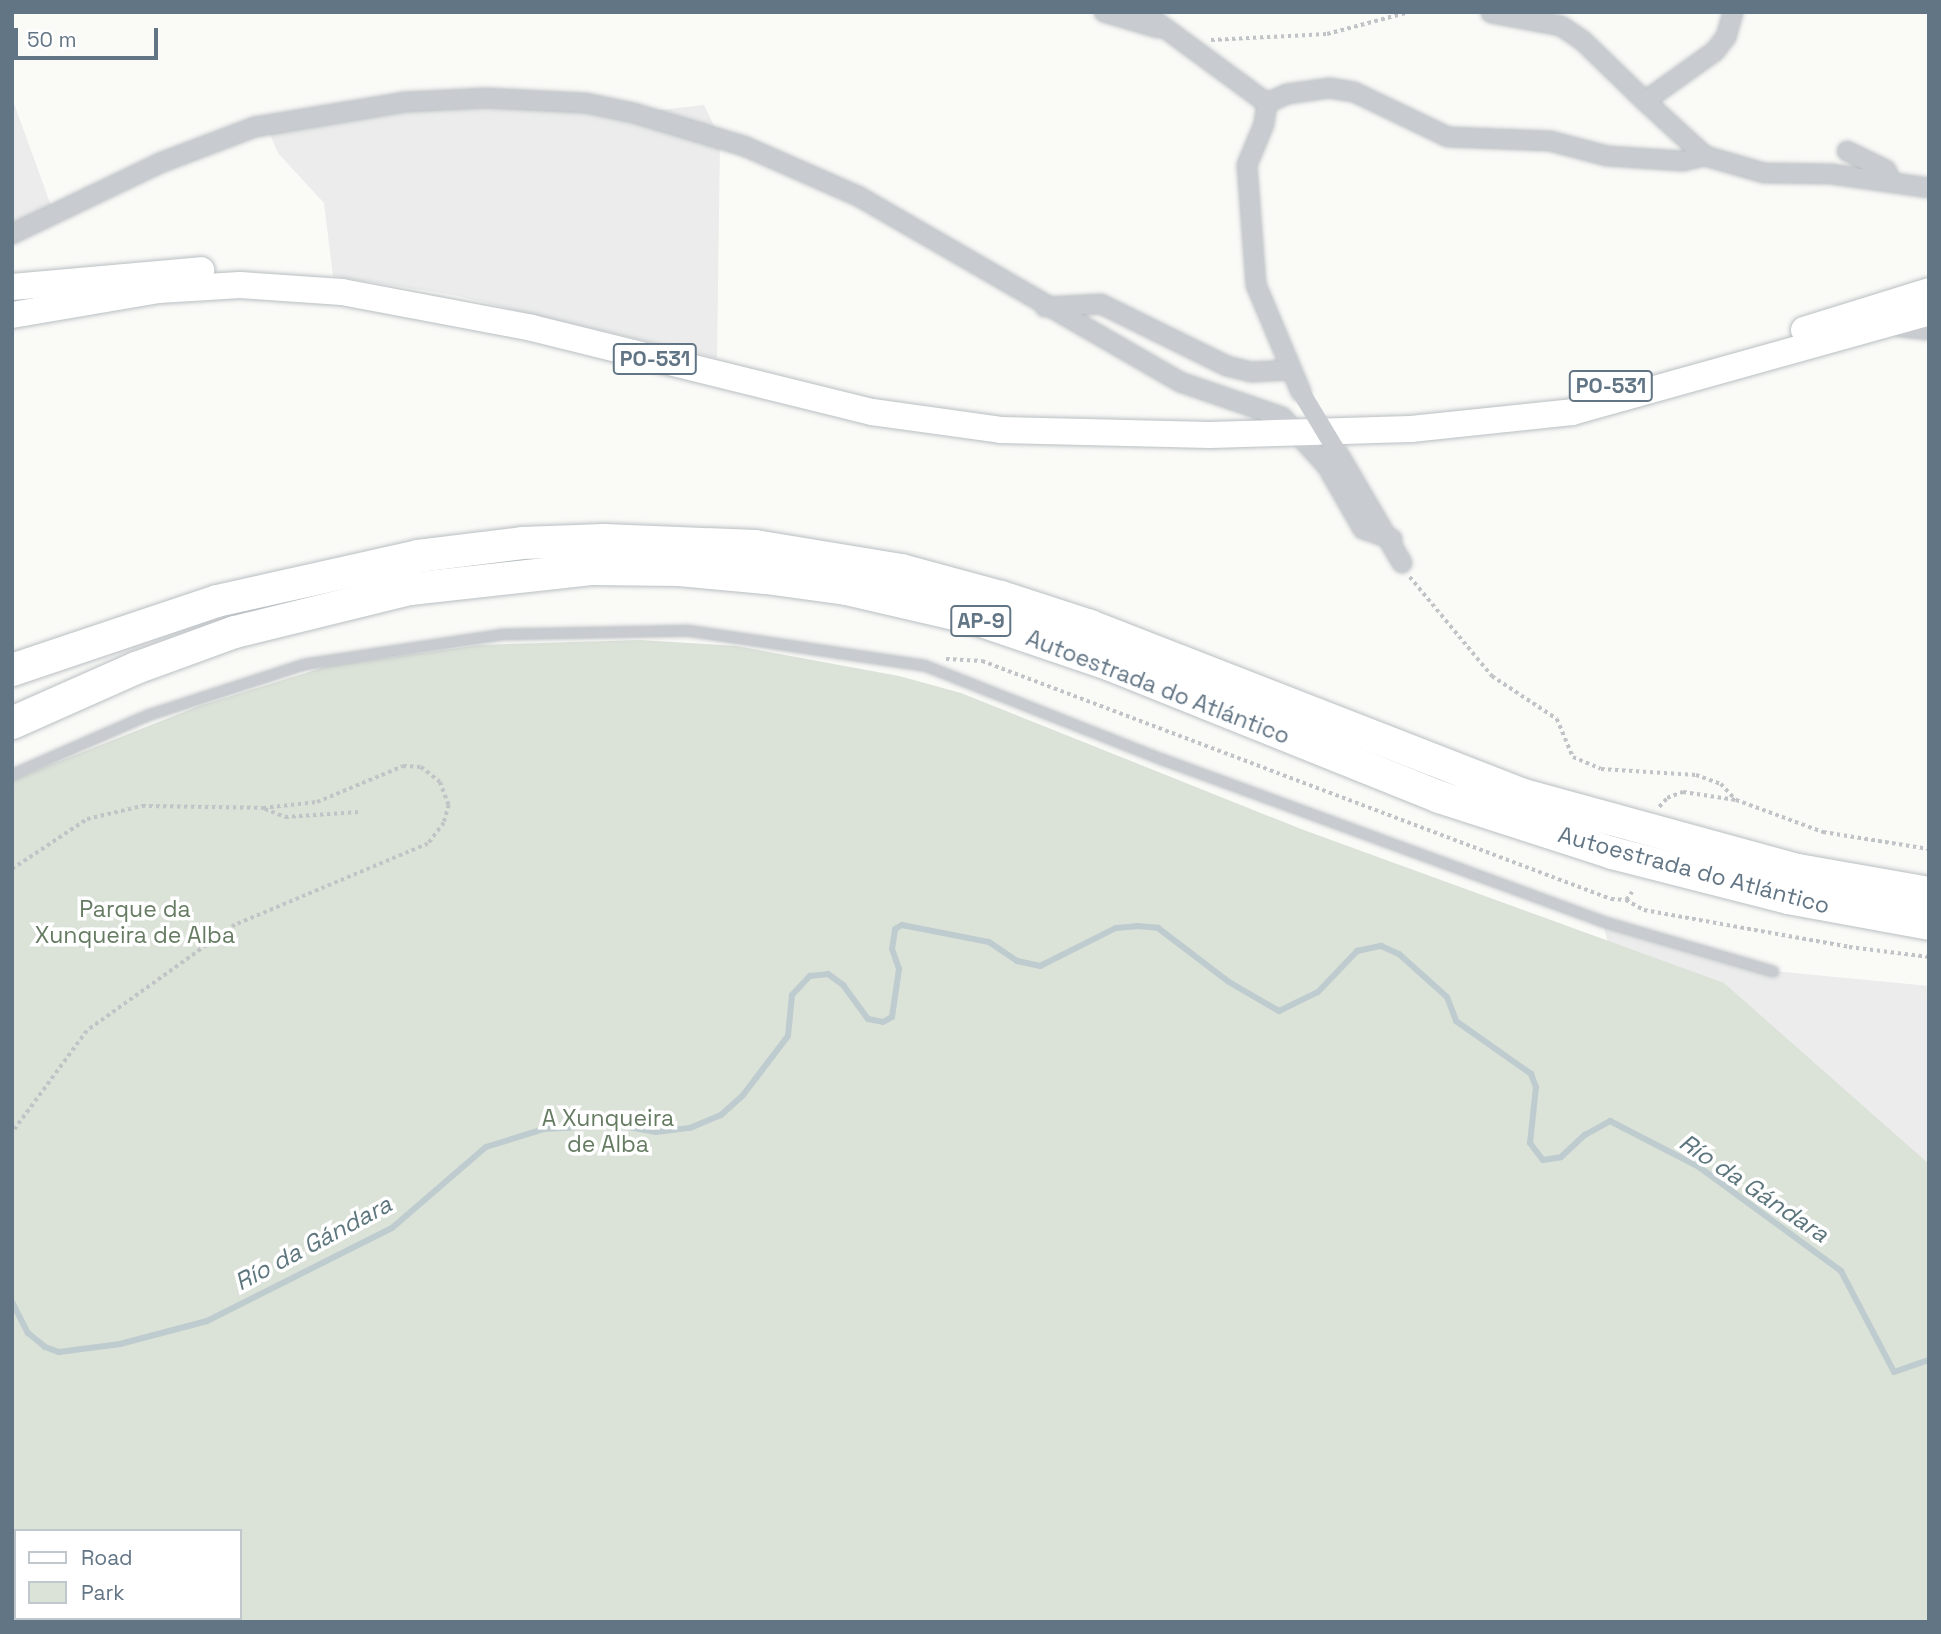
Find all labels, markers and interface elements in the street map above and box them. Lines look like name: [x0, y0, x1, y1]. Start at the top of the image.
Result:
scale bar: [18, 14, 161, 58]
text: 50 m: [27, 26, 77, 53]
road number: PO-531: [611, 342, 699, 376]
road number: PO-531: [1567, 368, 1655, 404]
road number: AP-9: [950, 604, 1012, 638]
street label: Autoestrada do Atlántico: [1022, 624, 1294, 750]
street label: Autoestrada do Atlántico: [1555, 820, 1833, 920]
park label: Parque da Xunqueira de Alba: [35, 895, 235, 949]
park label: A Xunqueira de Alba: [542, 1104, 674, 1158]
water label: Río da Gándara: [1674, 1128, 1834, 1248]
water label: Río da Gándara: [230, 1190, 396, 1296]
legend: [14, 1529, 242, 1620]
text: Road: [81, 1544, 133, 1571]
text: Park: [81, 1579, 125, 1606]

